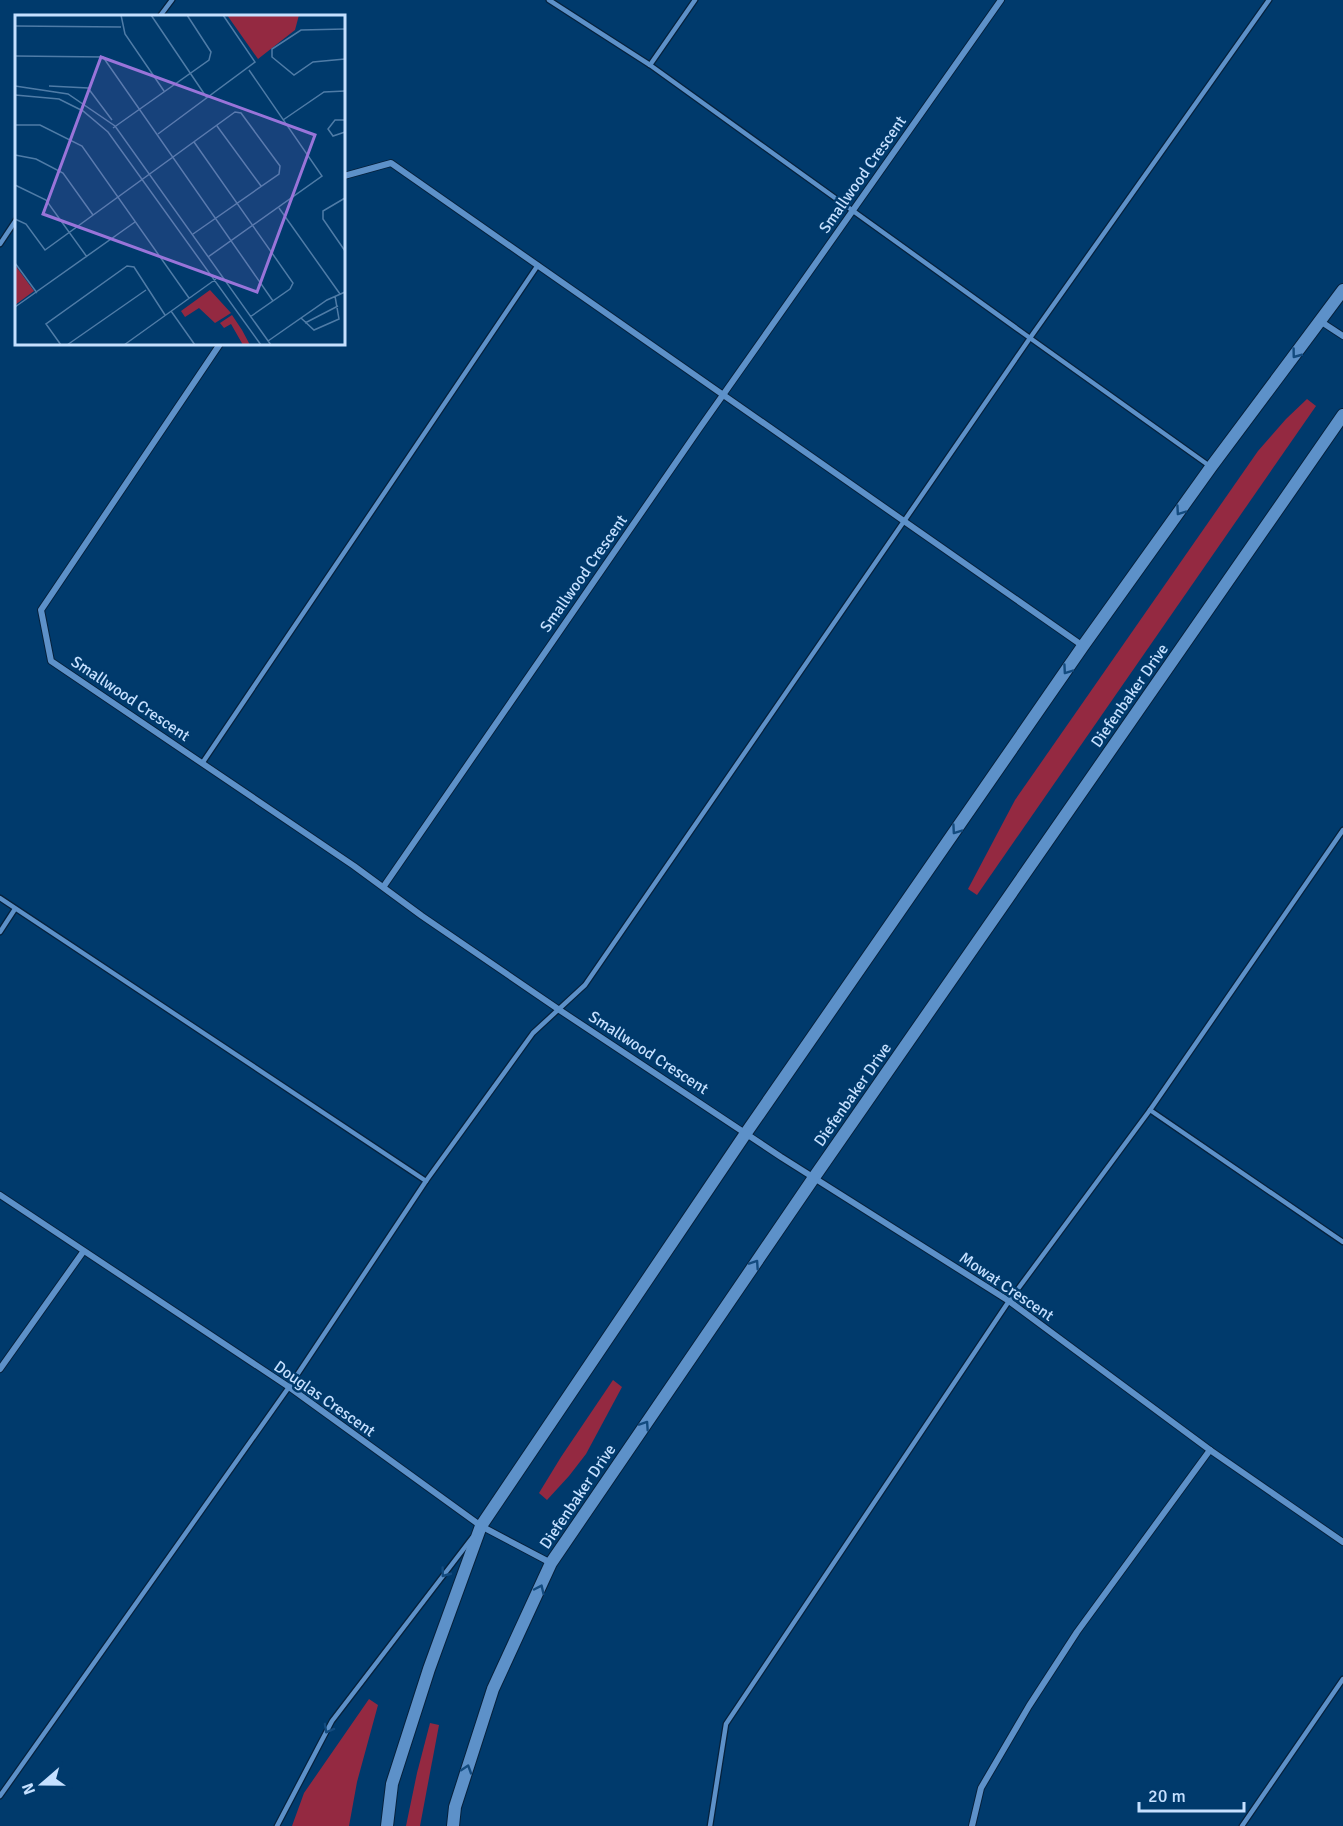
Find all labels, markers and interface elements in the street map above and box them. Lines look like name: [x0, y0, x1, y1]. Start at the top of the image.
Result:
inset map: [15, 15, 345, 345]
street label: Smallwood Crescent: [815, 112, 911, 237]
one-way arrow: [1292, 347, 1303, 358]
one-way arrow: [1176, 504, 1187, 515]
street label: Smallwood Crescent: [536, 511, 632, 636]
street label: Diefenbaker Drive: [1087, 640, 1173, 751]
street label: Smallwood Crescent: [67, 652, 194, 746]
one-way arrow: [1063, 663, 1074, 674]
one-way arrow: [952, 823, 963, 834]
street label: Smallwood Crescent: [585, 1007, 712, 1099]
street label: Diefenbaker Drive: [810, 1039, 896, 1150]
street label: Mowat Crescent: [955, 1248, 1058, 1326]
one-way arrow: [748, 1260, 759, 1271]
street label: Douglas Crescent: [270, 1356, 379, 1441]
one-way arrow: [638, 1421, 649, 1432]
street label: Diefenbaker Drive: [535, 1440, 620, 1553]
one-way arrow: [442, 1566, 453, 1577]
one-way arrow: [532, 1584, 544, 1595]
one-way arrow: [324, 1723, 335, 1733]
north arrow: [12, 1754, 72, 1814]
one-way arrow: [460, 1765, 472, 1775]
scale bar: [1139, 1775, 1244, 1813]
text: N: [18, 1780, 40, 1797]
text: 20 m: [1148, 1785, 1186, 1807]

